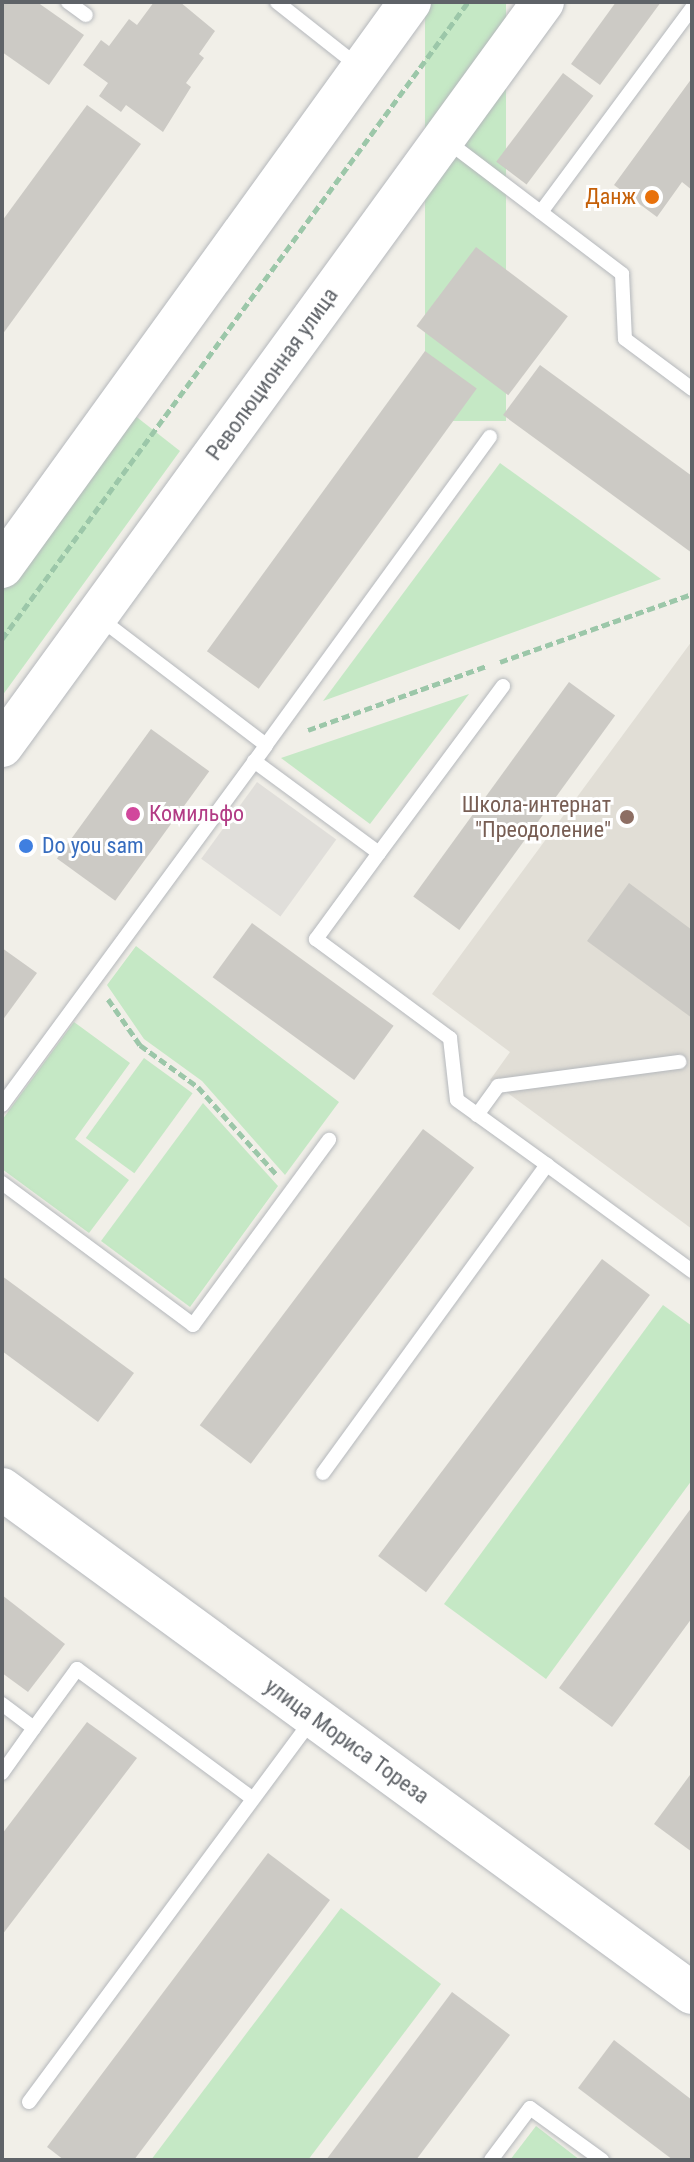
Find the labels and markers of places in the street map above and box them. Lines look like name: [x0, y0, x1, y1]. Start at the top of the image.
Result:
place label: Данж: [585, 184, 636, 210]
marker: Данж: [643, 188, 661, 206]
place label: Школа-интернат "Преодоление": [462, 791, 611, 842]
place label: Комильфо: [149, 801, 244, 827]
marker: Комильфо: [124, 805, 142, 823]
marker: Школа-интернат "Преодоление": [618, 808, 636, 826]
place label: Do you sam: [42, 833, 144, 859]
marker: Do you sam: [17, 837, 35, 855]

